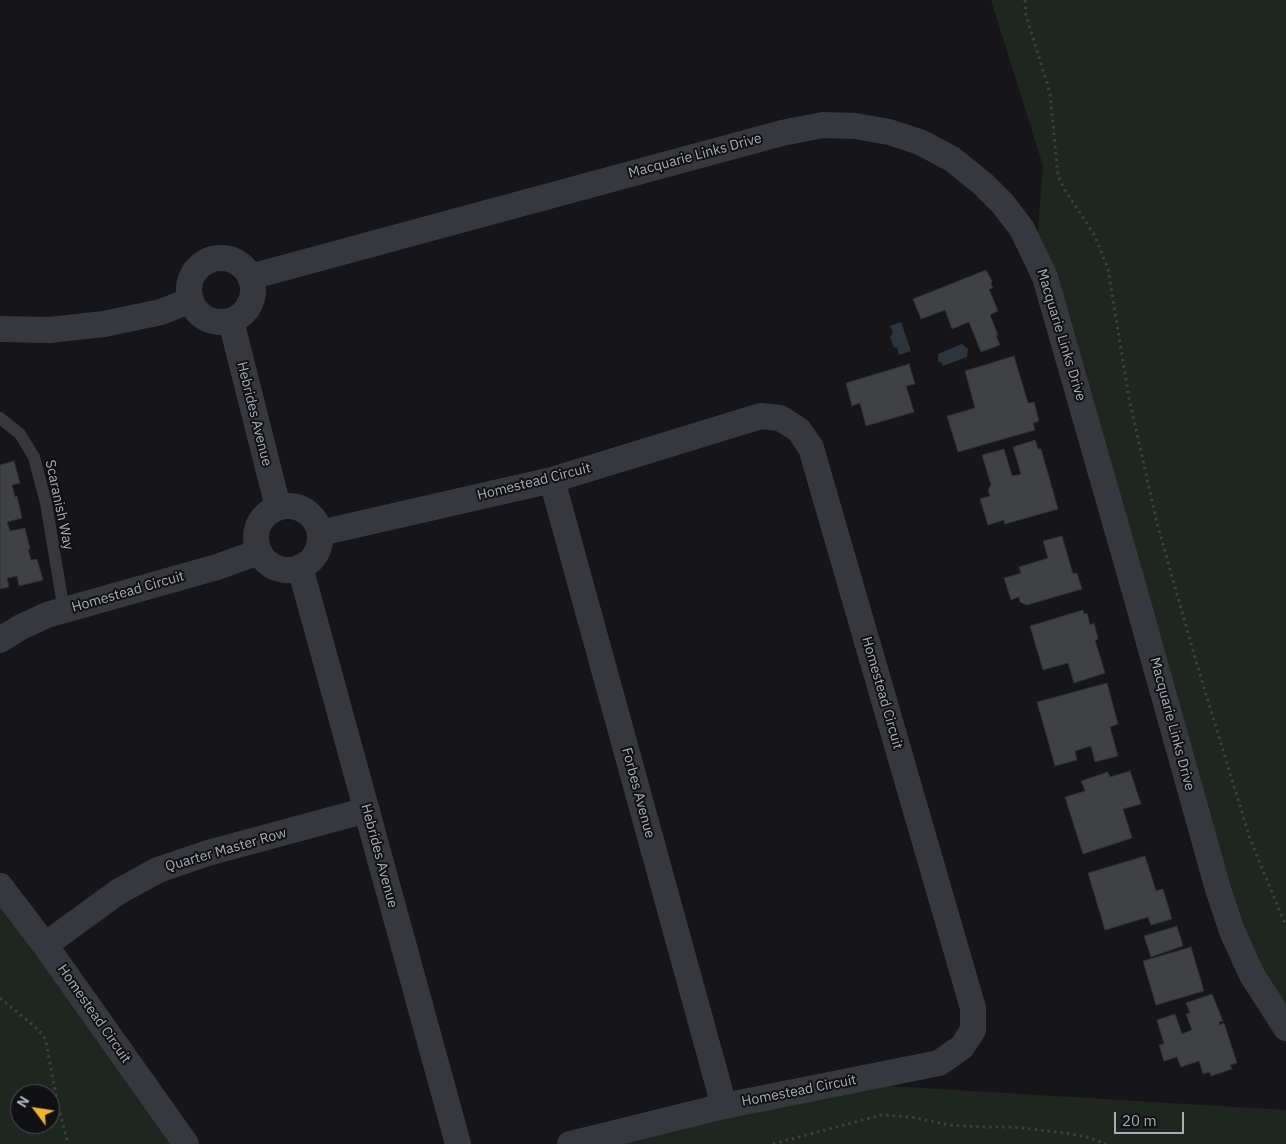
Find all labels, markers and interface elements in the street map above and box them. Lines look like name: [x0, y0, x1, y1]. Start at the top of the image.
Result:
street label: Macquarie Links Drive: [627, 130, 763, 182]
street label: Macquarie Links Drive: [1033, 267, 1089, 403]
street label: Hebrides Avenue: [233, 360, 275, 468]
street label: Scaranish Way: [41, 459, 77, 551]
street label: Homestead Circuit: [475, 460, 593, 504]
street label: Homestead Circuit: [70, 568, 186, 616]
street label: Homestead Circuit: [858, 635, 906, 751]
street label: Macquarie Links Drive: [1146, 656, 1198, 792]
street label: Forbes Avenue: [618, 746, 658, 840]
street label: Hebrides Avenue: [357, 802, 401, 910]
street label: Quarter Master Row: [163, 825, 289, 875]
street label: Homestead Circuit: [54, 961, 134, 1067]
street label: Homestead Circuit: [740, 1072, 858, 1110]
north arrow: [10, 1084, 60, 1134]
text: N: [13, 1093, 33, 1111]
scale bar: [1116, 1102, 1186, 1134]
text: 20 m: [1122, 1111, 1157, 1130]

